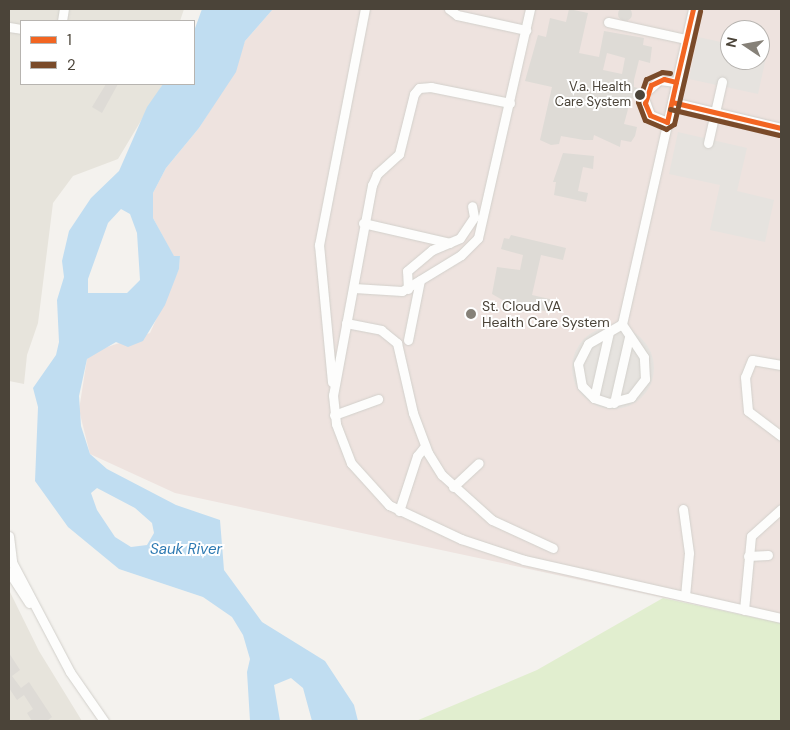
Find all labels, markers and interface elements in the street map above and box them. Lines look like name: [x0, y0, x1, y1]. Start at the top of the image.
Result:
legend: [20, 20, 195, 85]
north arrow: [720, 20, 770, 70]
text: 1: [67, 30, 72, 50]
text: N: [721, 35, 741, 49]
text: 2: [67, 55, 76, 75]
place label: V.a. Health Care System: [555, 80, 631, 111]
marker: V.a. Health Care System: [635, 90, 645, 100]
place label: St. Cloud VA Health Care System: [482, 298, 610, 331]
marker: St. Cloud VA Health Care System: [464, 307, 478, 321]
water label: Sauk River: [150, 541, 222, 559]

